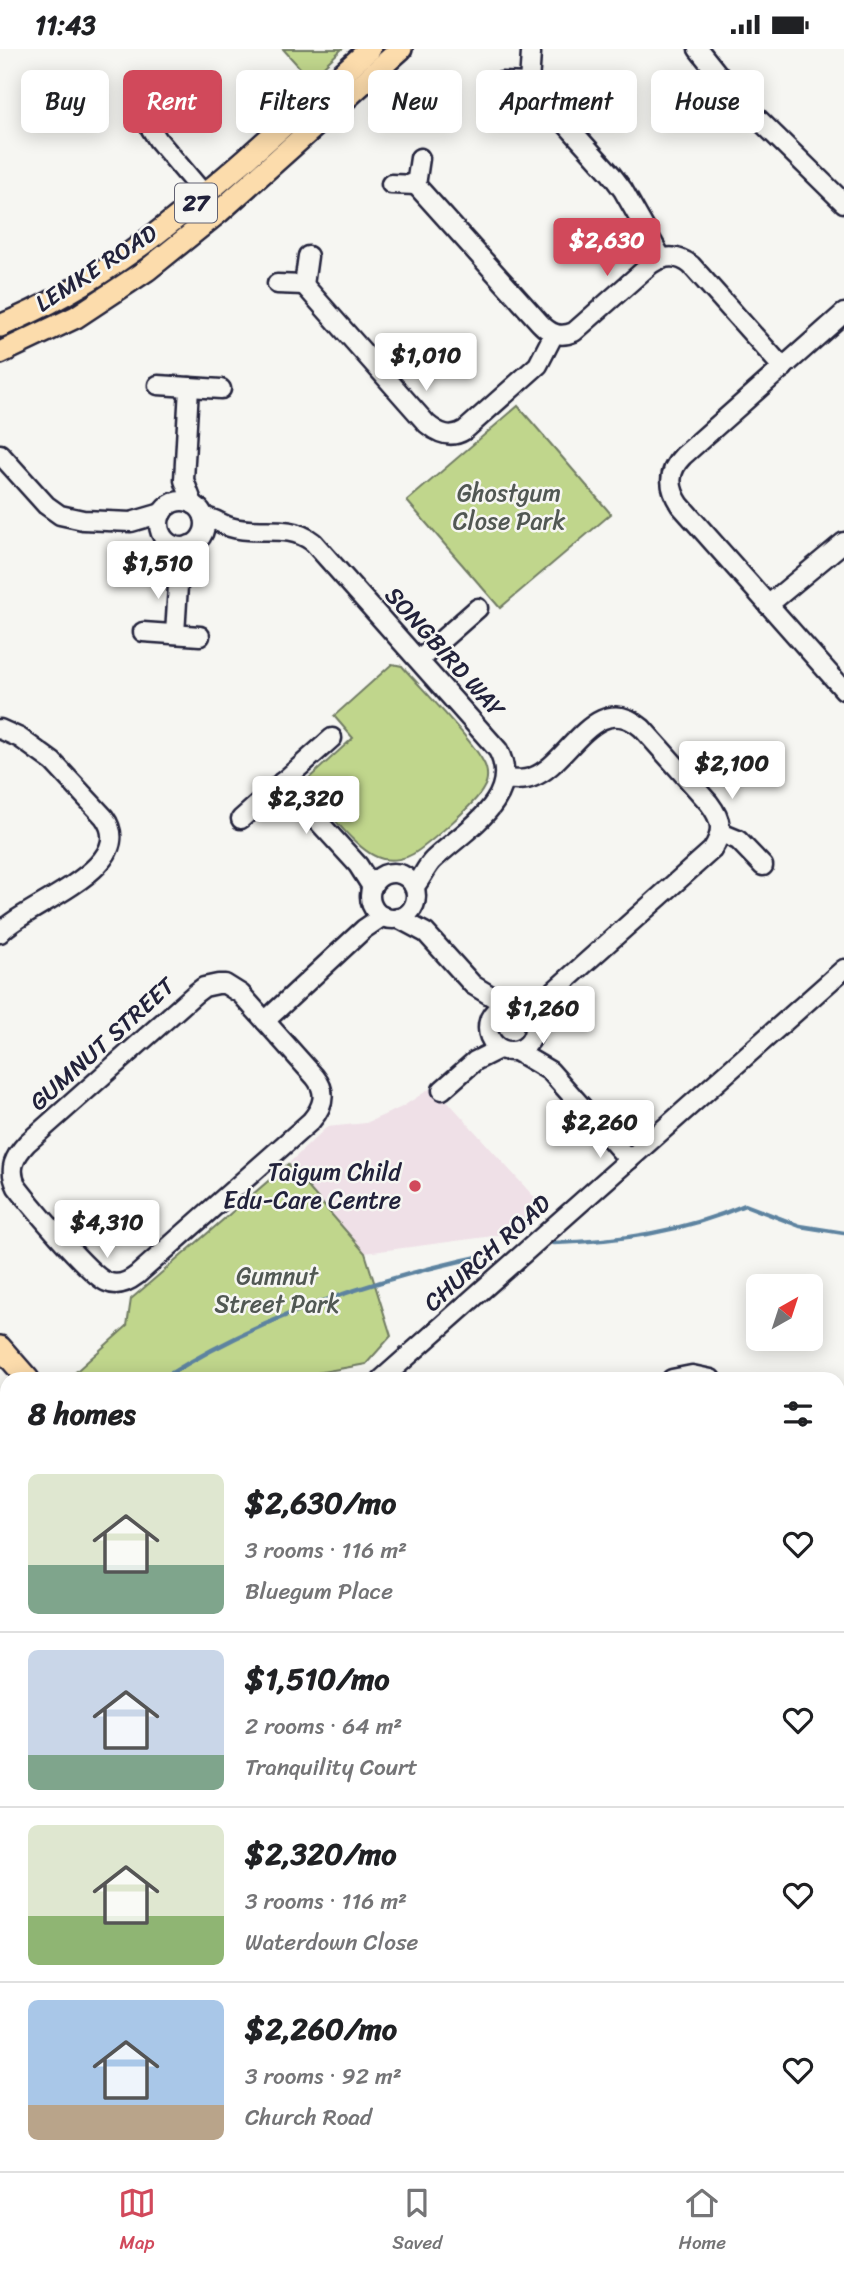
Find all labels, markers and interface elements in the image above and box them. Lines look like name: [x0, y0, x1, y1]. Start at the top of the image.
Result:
text: 11:43: [35, 2, 96, 48]
chip: Buy: [21, 70, 109, 133]
chip: Rent: [123, 70, 222, 133]
chip: Filters: [236, 70, 354, 133]
chip: New: [368, 70, 462, 133]
chip: Apartment: [476, 70, 637, 133]
chip: House: [651, 70, 764, 133]
road number: 27: [175, 183, 217, 223]
street label: LEMKE ROAD: [26, 212, 166, 324]
pin: $2,630: [550, 219, 664, 278]
text: $2,630: [569, 220, 645, 261]
pin: $1,010: [369, 333, 483, 393]
text: $1,010: [391, 335, 461, 376]
park label: Ghostgum Close Park: [453, 472, 565, 542]
pin: $1,510: [101, 541, 215, 601]
text: $1,510: [123, 543, 193, 584]
street label: SONGBIRD WAY: [374, 576, 516, 728]
pin: $2,100: [675, 741, 789, 801]
text: $2,100: [695, 743, 769, 784]
pin: $2,320: [249, 777, 363, 836]
text: $2,320: [268, 778, 344, 819]
street label: GUMNUT STREET: [19, 966, 186, 1121]
pin: $1,260: [486, 986, 600, 1046]
text: $1,260: [507, 988, 579, 1029]
pin: $2,260: [543, 1101, 657, 1160]
text: $2,260: [562, 1102, 638, 1143]
place label: Taigum Child Edu-Care Centre: [223, 1151, 402, 1221]
marker: Taigum Child Edu-Care Centre: [407, 1178, 423, 1194]
street label: CHURCH ROAD: [413, 1183, 561, 1322]
pin: $4,310: [50, 1201, 164, 1260]
text: $4,310: [70, 1202, 144, 1243]
park label: Gumnut Street Park: [214, 1255, 340, 1325]
north arrow: [746, 1274, 822, 1351]
map controls: [746, 1274, 823, 1351]
text: 8 homes: [28, 1387, 136, 1441]
icon: filters: [779, 1395, 817, 1433]
text: $2,630/mo: [245, 1476, 396, 1530]
icon: home: [84, 1502, 168, 1586]
icon: heart: [779, 1525, 817, 1563]
text: 3 rooms · 116 m²: [245, 1530, 407, 1571]
text: Bluegum Place: [245, 1571, 393, 1612]
text: $1,510/mo: [245, 1652, 389, 1706]
icon: home: [84, 1678, 168, 1762]
icon: heart: [779, 1701, 817, 1739]
text: 2 rooms · 64 m²: [245, 1706, 402, 1747]
text: Tranquility Court: [245, 1747, 418, 1788]
text: $2,320/mo: [245, 1827, 396, 1881]
icon: home: [84, 1853, 168, 1937]
icon: heart: [779, 1876, 817, 1914]
text: 3 rooms · 116 m²: [245, 1881, 407, 1922]
text: Waterdown Close: [245, 1922, 418, 1963]
text: $2,260/mo: [245, 2002, 397, 2056]
icon: home: [84, 2028, 168, 2112]
icon: heart: [779, 2051, 817, 2089]
text: 3 rooms · 92 m²: [245, 2056, 402, 2097]
text: Church Road: [245, 2097, 372, 2138]
tab: Map: [118, 2184, 156, 2259]
tab: Saved: [392, 2184, 442, 2259]
tab: Home: [678, 2184, 726, 2259]

